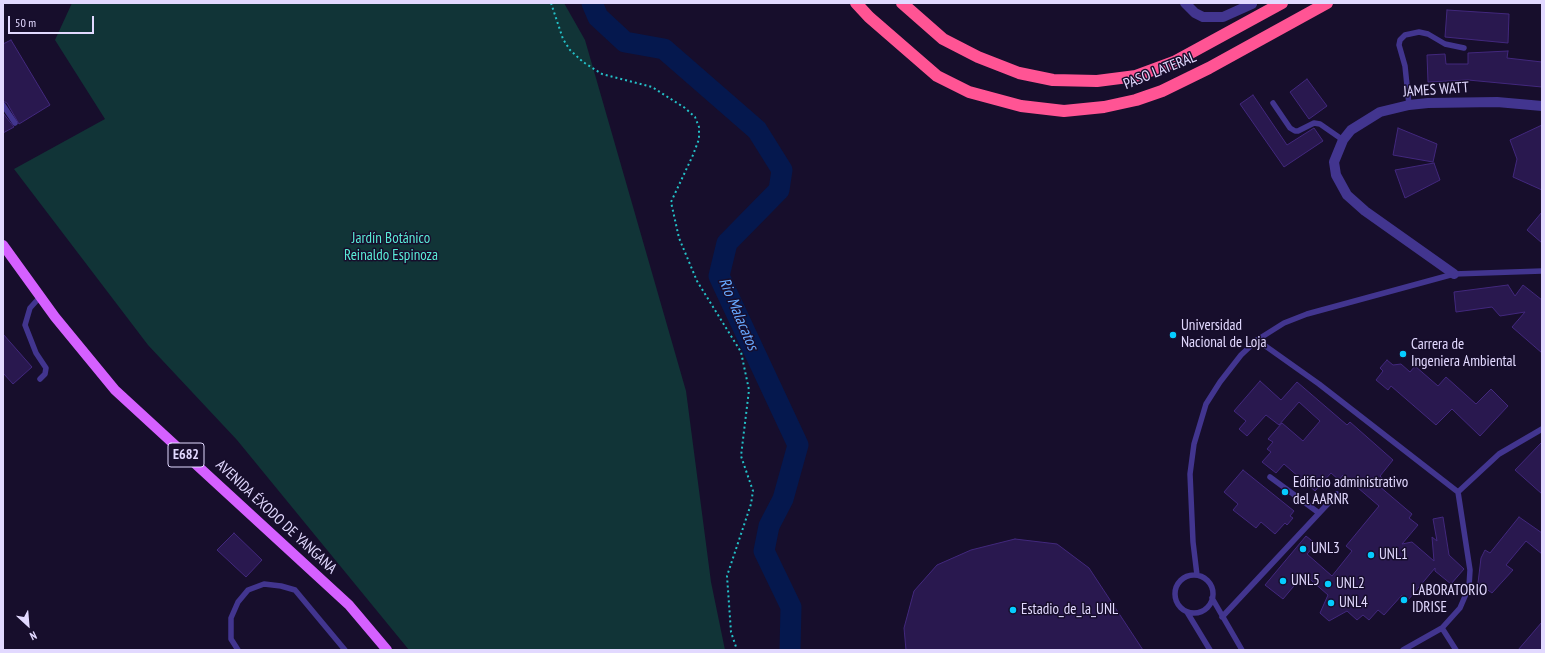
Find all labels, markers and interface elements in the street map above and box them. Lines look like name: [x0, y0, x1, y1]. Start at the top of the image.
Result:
scale bar: [10, 8, 96, 34]
text: 50 m: [15, 15, 36, 30]
street label: PASO LATERAL: [1121, 48, 1199, 94]
street label: JAMES WATT: [1402, 79, 1470, 101]
park label: Jardín Botánico Reinaldo Espinoza: [344, 230, 438, 265]
water label: Rio Malacatos: [714, 275, 762, 353]
place label: Universidad Nacional de Loja: [1181, 317, 1267, 352]
marker: Universidad Nacional de Loja: [1168, 330, 1178, 340]
place label: Carrera de Ingeniera Ambiental: [1411, 336, 1516, 371]
marker: Carrera de Ingeniera Ambiental: [1398, 349, 1408, 359]
road number: E682: [168, 443, 204, 467]
street label: AVENIDA ÉXODO DE YANGANA: [212, 456, 340, 578]
place label: Edificio administrativo del AARNR: [1293, 474, 1408, 509]
marker: Edificio administrativo del AARNR: [1280, 487, 1290, 497]
place label: UNL3: [1311, 540, 1340, 558]
marker: UNL3: [1298, 544, 1308, 554]
place label: UNL1: [1379, 546, 1408, 564]
marker: UNL1: [1366, 550, 1376, 560]
place label: UNL5: [1291, 572, 1320, 590]
place label: UNL2: [1336, 575, 1365, 593]
marker: UNL5: [1278, 576, 1288, 586]
marker: UNL2: [1323, 579, 1333, 589]
place label: LABORATORIO IDRISE: [1412, 582, 1487, 617]
place label: UNL4: [1339, 594, 1368, 612]
marker: LABORATORIO IDRISE: [1399, 595, 1409, 605]
marker: UNL4: [1326, 598, 1336, 608]
place label: Estadio_de_la_UNL: [1021, 601, 1118, 619]
north arrow: [8, 605, 48, 645]
marker: Estadio_de_la_UNL: [1008, 605, 1018, 615]
text: N: [28, 628, 39, 643]

